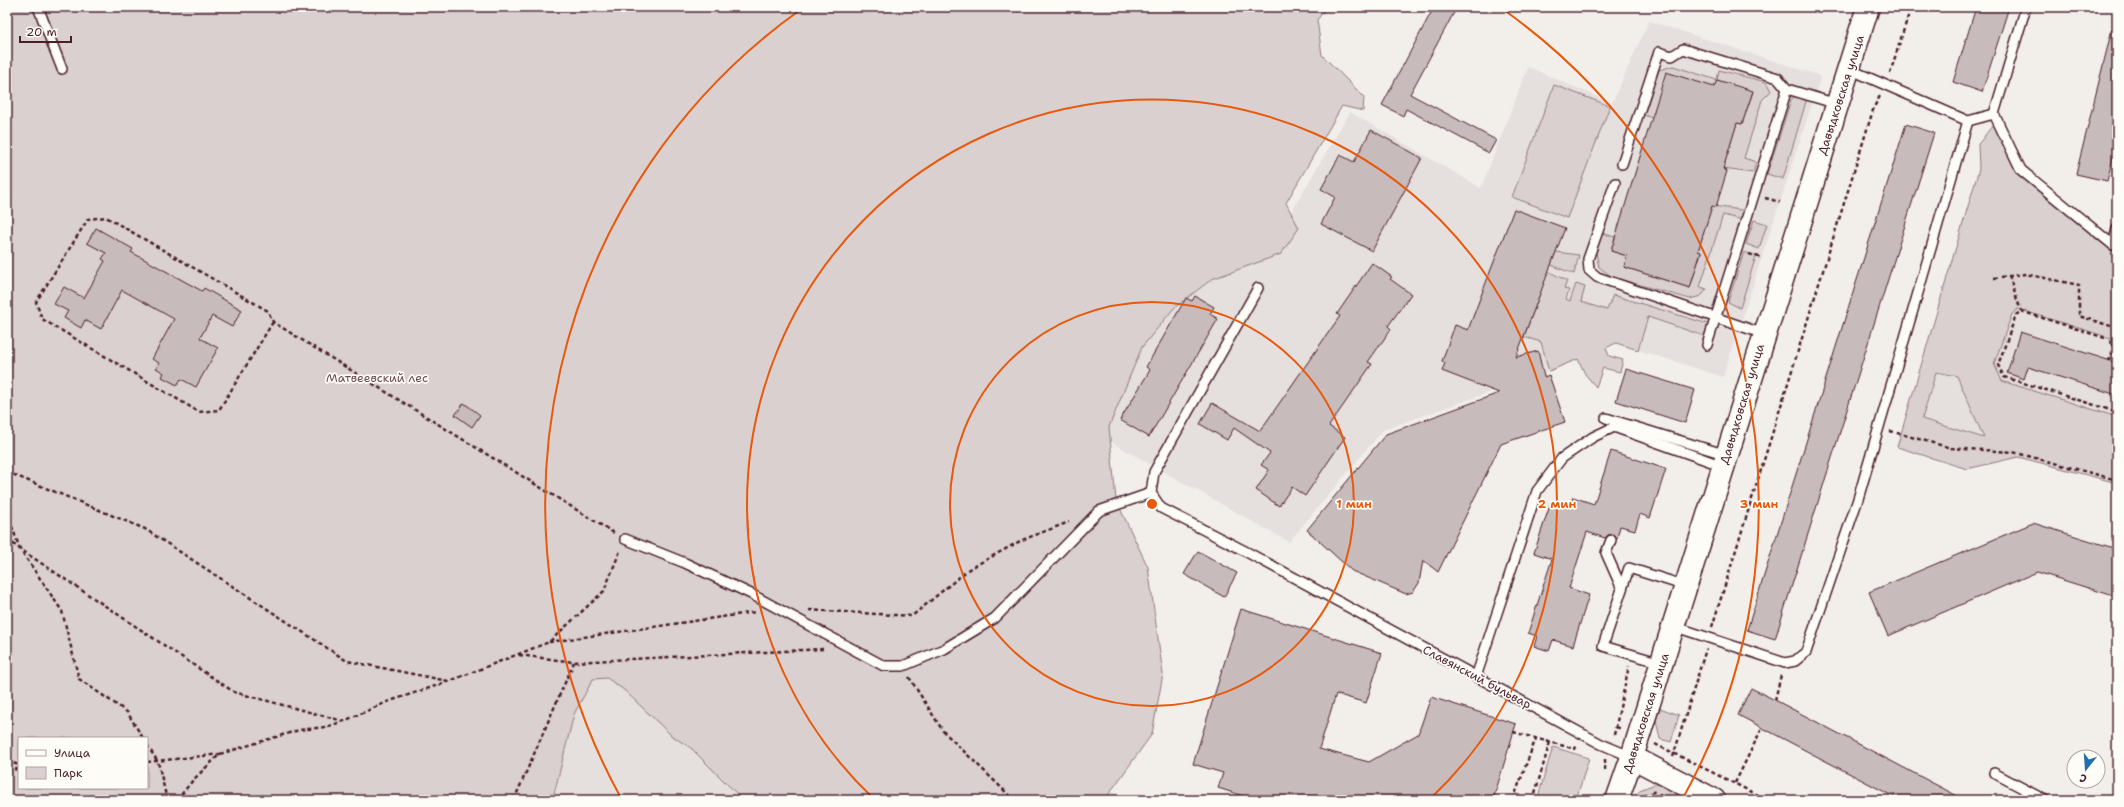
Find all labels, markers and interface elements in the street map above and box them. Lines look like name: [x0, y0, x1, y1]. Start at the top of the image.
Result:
scale bar: [20, 18, 71, 44]
text: 20 m: [26, 24, 57, 40]
street label: Давыдковская улица: [1814, 32, 1868, 157]
street label: Давыдковская улица: [1716, 341, 1768, 466]
park label: Матвеевский лес: [326, 370, 428, 386]
text: 1 мин: [1336, 496, 1372, 512]
text: 2 мин: [1538, 496, 1576, 512]
text: 3 мин: [1740, 496, 1778, 512]
centre of rings: [1145, 497, 1159, 511]
street label: Славянский бульвар: [1420, 642, 1534, 712]
street label: Давыдковская улица: [1619, 650, 1673, 775]
legend: [18, 737, 148, 789]
text: Улица: [54, 745, 91, 761]
north arrow: [2066, 749, 2106, 789]
text: Парк: [54, 765, 83, 781]
text: С: [2078, 770, 2089, 786]

